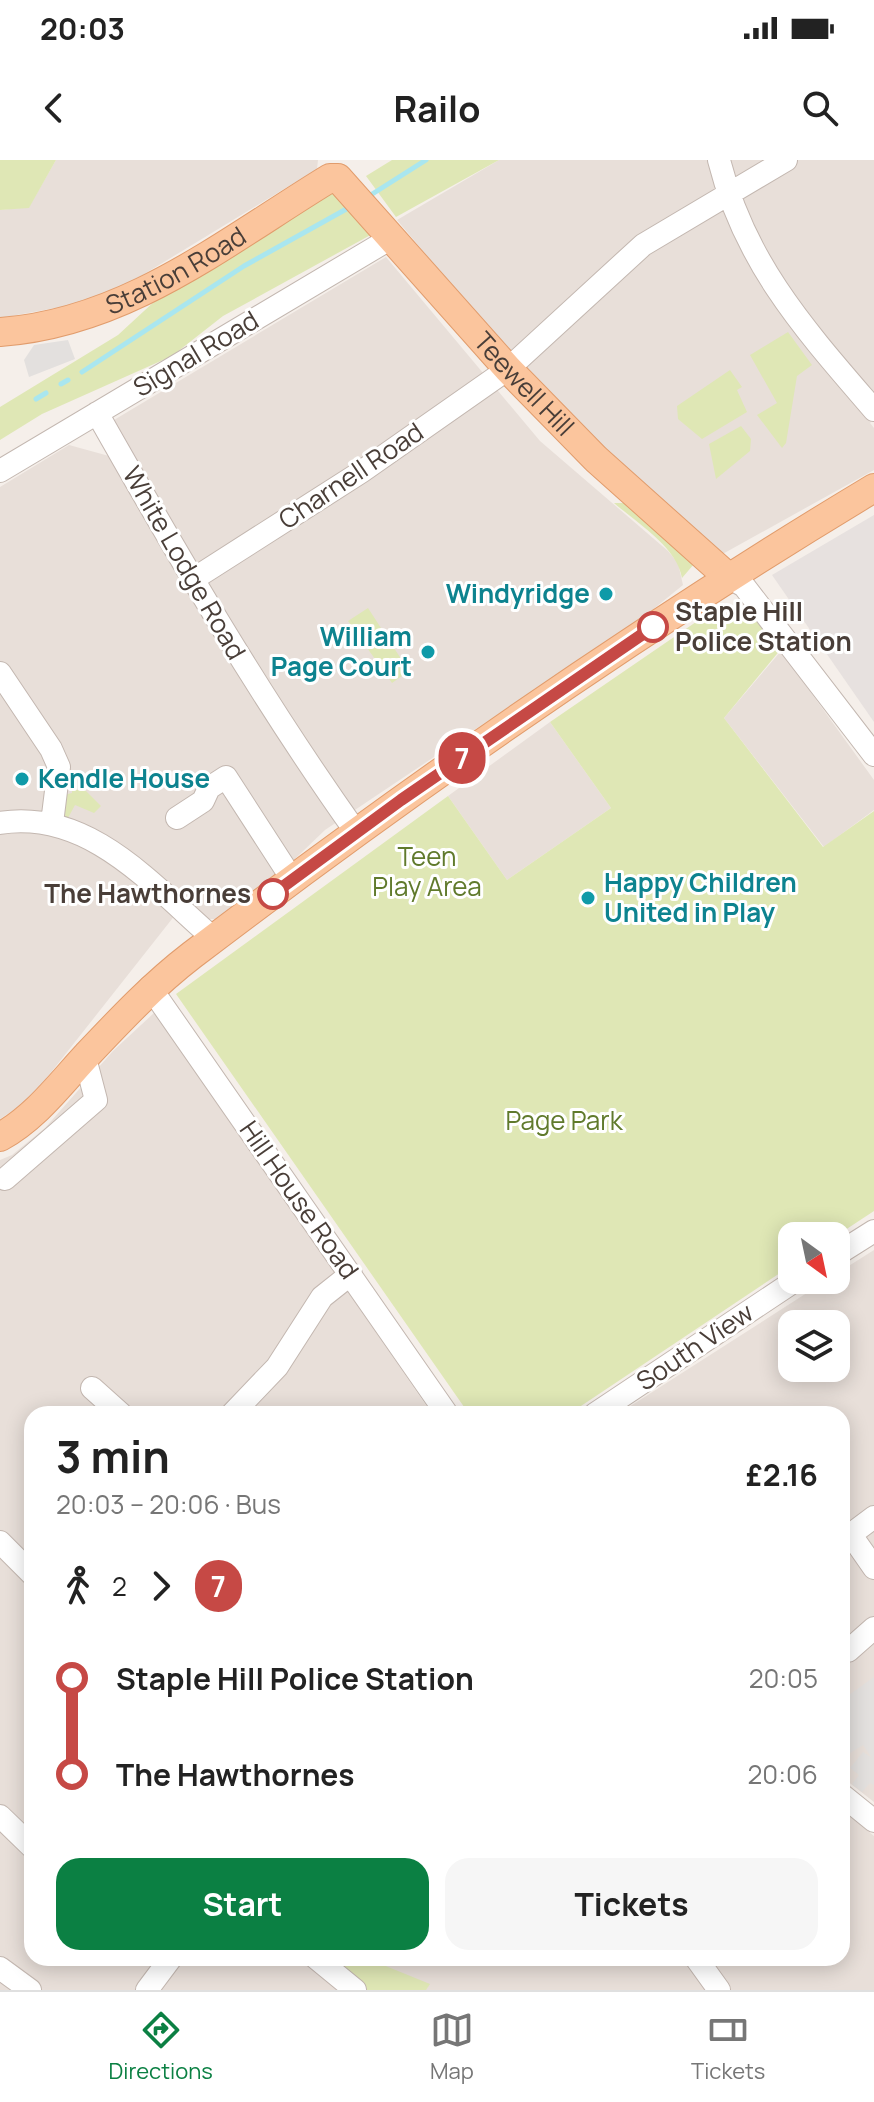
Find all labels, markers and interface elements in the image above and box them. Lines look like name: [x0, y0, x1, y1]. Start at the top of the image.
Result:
text: 20:03: [40, 8, 125, 49]
text: Railo: [394, 84, 480, 133]
icon: back: [32, 86, 76, 130]
icon: search: [798, 86, 842, 130]
street label: Station Road: [100, 217, 253, 323]
street label: Signal Road: [126, 302, 265, 405]
street label: Teewell Hill: [466, 324, 583, 444]
street label: Charnell Road: [271, 413, 430, 537]
street label: White Lodge Road: [115, 459, 255, 666]
place label: Windyridge: [446, 575, 590, 611]
marker: Windyridge: [597, 585, 615, 603]
place label: Staple Hill Police Station: [675, 593, 852, 659]
marker: Staple Hill Police Station: [638, 612, 668, 642]
place label: William Page Court: [271, 618, 412, 684]
marker: William Page Court: [419, 643, 437, 661]
line badge: 7: [436, 732, 488, 784]
text: 7: [455, 739, 469, 777]
place label: Kendle House: [38, 760, 210, 796]
marker: Kendle House: [13, 770, 31, 788]
park label: Teen Play Area: [372, 838, 482, 904]
place label: Happy Children United in Play: [604, 864, 797, 930]
place label: The Hawthornes: [44, 875, 251, 911]
marker: The Hawthornes: [258, 879, 288, 909]
marker: Happy Children United in Play: [579, 889, 597, 907]
park label: Page Park: [505, 1102, 624, 1138]
street label: Hill House Road: [232, 1113, 368, 1286]
north arrow: [778, 1222, 850, 1294]
map controls: [778, 1222, 850, 1382]
street label: South View: [629, 1294, 760, 1399]
button: layers: [778, 1310, 850, 1382]
text: 3 min: [56, 1426, 170, 1486]
text: £2.16: [746, 1454, 818, 1495]
text: 20:03 – 20:06 · Bus: [56, 1486, 281, 1522]
icon: walk: [56, 1564, 100, 1608]
icon: forward: [139, 1564, 183, 1608]
text: 7: [211, 1567, 226, 1605]
text: 2: [112, 1568, 127, 1604]
text: Staple Hill Police Station: [116, 1658, 474, 1699]
text: 20:05: [749, 1660, 818, 1696]
text: The Hawthornes: [116, 1754, 355, 1795]
text: 20:06: [748, 1756, 818, 1792]
button: Start: [56, 1858, 429, 1950]
button: Tickets: [445, 1858, 818, 1950]
tab: Directions: [109, 2008, 213, 2086]
tab: Map: [430, 2008, 474, 2086]
tab: Tickets: [691, 2008, 765, 2086]

